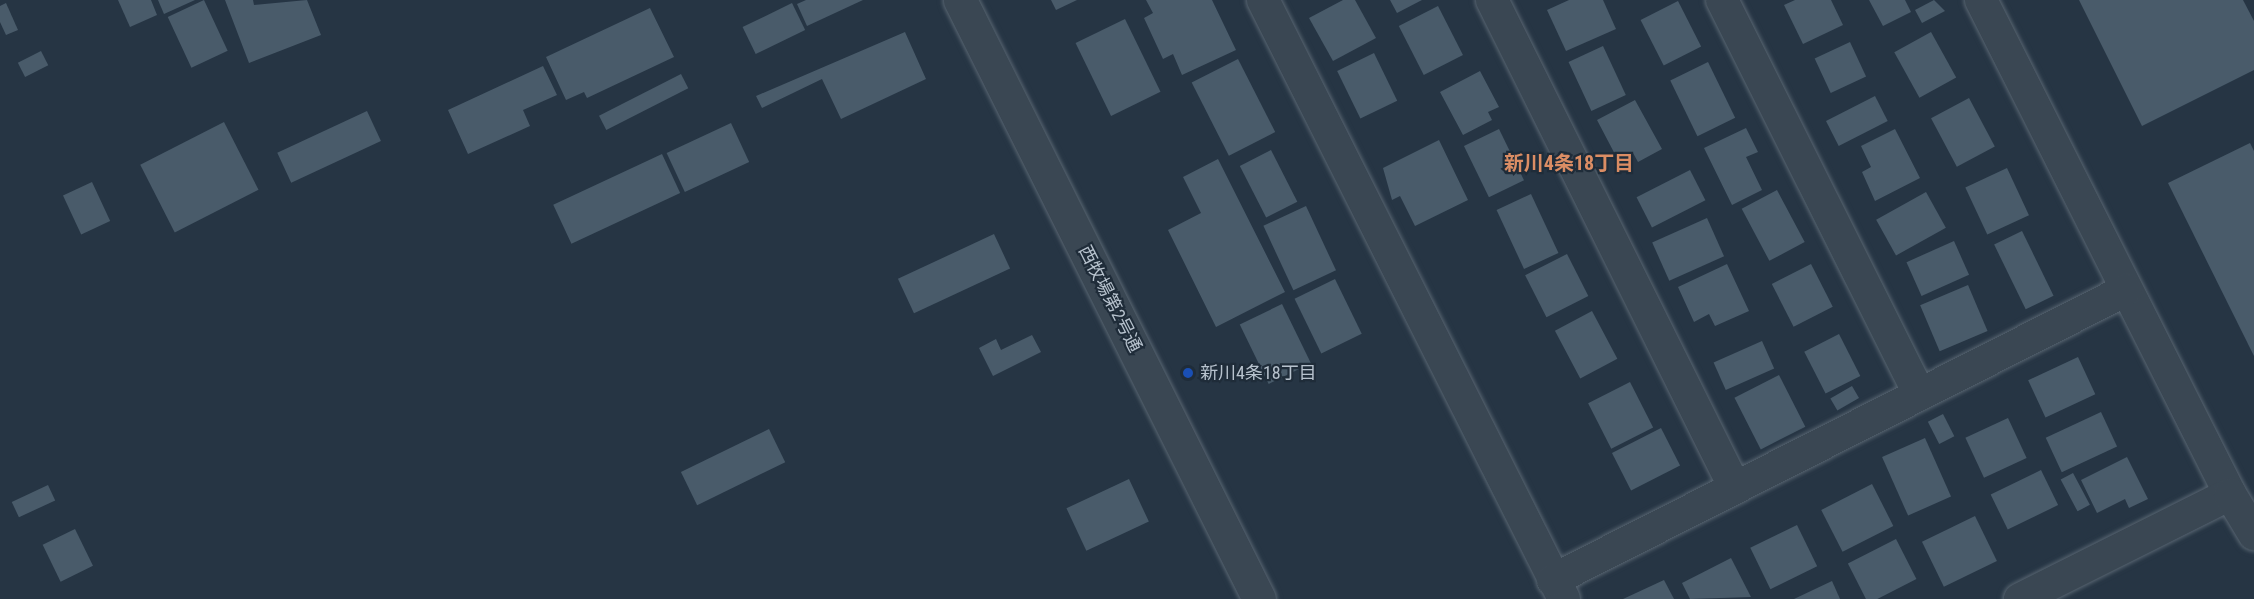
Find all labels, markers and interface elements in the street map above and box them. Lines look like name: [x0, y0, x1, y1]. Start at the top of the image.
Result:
district label: 新川4条18丁目: [1504, 151, 1634, 175]
street label: 西牧場第2号通: [1074, 242, 1146, 356]
place label: 新川4条18丁目: [1200, 362, 1317, 384]
marker: 新川4条18丁目: [1181, 366, 1195, 380]

